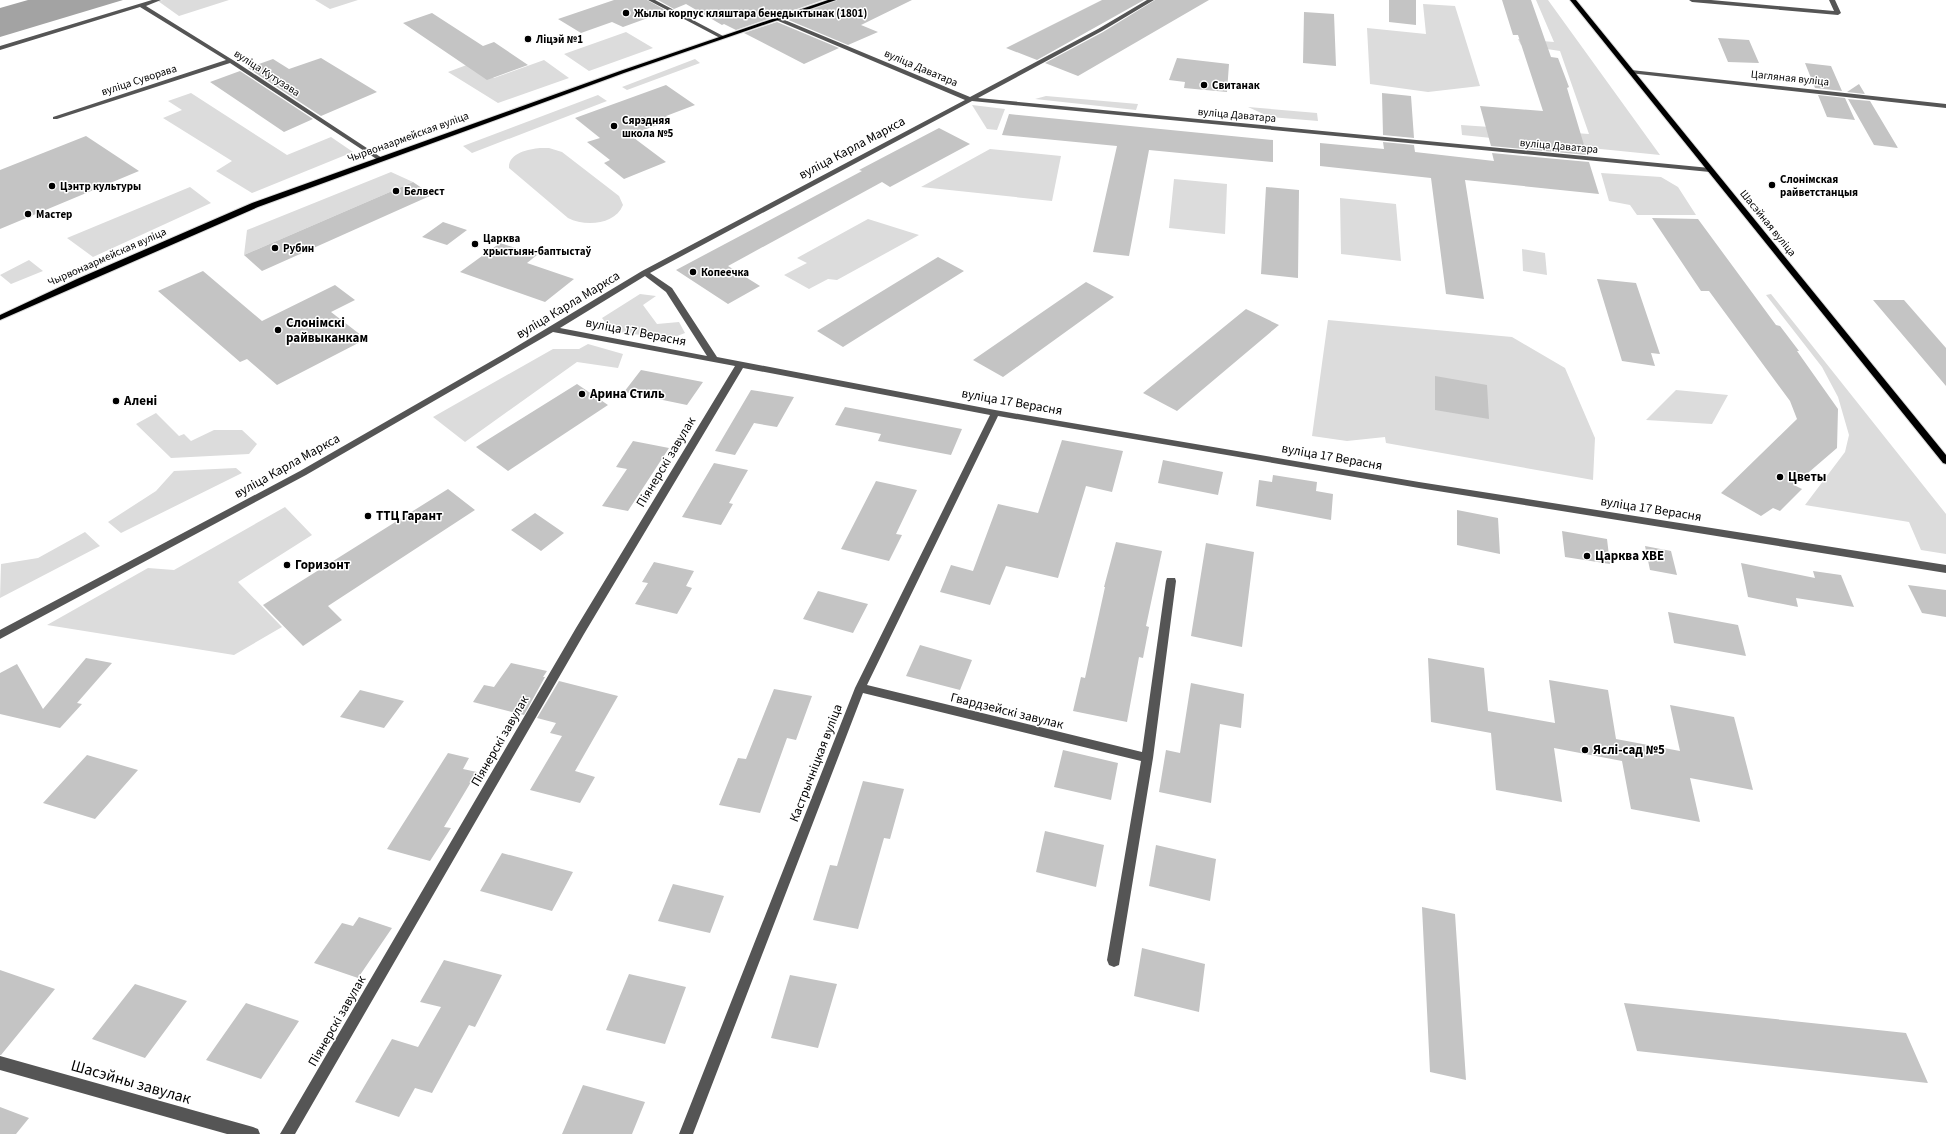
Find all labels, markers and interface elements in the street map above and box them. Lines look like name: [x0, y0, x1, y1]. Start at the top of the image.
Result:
place label: Жылы корпус кляштара бенедыктынак (1801): [634, 6, 867, 21]
marker: Жылы корпус кляштара бенедыктынак (1801): [621, 8, 631, 18]
place label: Ліцэй №1: [535, 32, 583, 47]
marker: Ліцэй №1: [523, 34, 533, 44]
street label: вуліца Кутузава: [231, 46, 303, 100]
street label: вуліца Даватара: [882, 46, 960, 90]
street label: вуліца Суворава: [99, 61, 179, 99]
street label: Цагляная вуліца: [1750, 66, 1830, 90]
place label: Свитанак: [1212, 78, 1260, 93]
marker: Свитанак: [1199, 80, 1209, 90]
street label: вуліца Даватара: [1197, 104, 1277, 126]
street label: Чырвонаармейская вуліца: [345, 108, 471, 166]
street label: вуліца Карла Маркса: [796, 112, 908, 184]
place label: Сярэдняя школа №5: [622, 113, 674, 141]
marker: Сярэдняя школа №5: [609, 121, 619, 131]
street label: вуліца Даватара: [1519, 135, 1599, 157]
place label: Слонімская райветстанцыя: [1780, 172, 1858, 200]
place label: Цэнтр культуры: [60, 179, 141, 194]
marker: Слонімская райветстанцыя: [1767, 180, 1777, 190]
marker: Цэнтр культуры: [47, 181, 57, 191]
place label: Белвест: [404, 184, 445, 199]
marker: Белвест: [391, 186, 401, 196]
street label: Шасэйная вуліца: [1736, 186, 1800, 260]
place label: Мастер: [36, 207, 72, 222]
marker: Мастер: [23, 209, 33, 219]
street label: Чырвонаармейская вуліца: [45, 224, 169, 290]
place label: Царква хрыстыян-баптыстаў: [483, 231, 591, 259]
marker: Царква хрыстыян-баптыстаў: [470, 239, 480, 249]
place label: Рубин: [283, 241, 314, 256]
marker: Рубин: [270, 243, 280, 253]
place label: Копеечка: [701, 265, 749, 280]
street label: вуліца Карла Маркса: [513, 267, 623, 343]
marker: Копеечка: [688, 267, 698, 277]
street label: вуліца 17 Верасня: [584, 313, 688, 351]
place label: Слонімскі райвыканкам: [286, 314, 368, 347]
marker: Слонімскі райвыканкам: [273, 325, 283, 335]
street label: вуліца 17 Верасня: [960, 384, 1064, 420]
place label: Арина Стиль: [589, 385, 665, 403]
marker: Арина Стиль: [577, 389, 587, 399]
place label: Алені: [123, 392, 157, 410]
marker: Алені: [111, 396, 121, 406]
street label: Піянерскі завулак: [632, 413, 700, 510]
street label: вуліца Карла Маркса: [231, 429, 343, 503]
street label: вуліца 17 Верасня: [1280, 439, 1384, 475]
place label: Цветы: [1788, 468, 1826, 486]
marker: Цветы: [1775, 472, 1785, 482]
street label: вуліца 17 Верасня: [1599, 492, 1703, 526]
place label: ТТЦ Гарант: [376, 507, 443, 525]
marker: ТТЦ Гарант: [363, 511, 373, 521]
place label: Царква ХВЕ: [1595, 547, 1664, 565]
marker: Царква ХВЕ: [1582, 551, 1592, 561]
place label: Горизонт: [295, 556, 351, 574]
marker: Горизонт: [282, 560, 292, 570]
street label: Гвардзейскі завулак: [949, 688, 1066, 734]
street label: Піянерскі завулак: [467, 692, 534, 790]
street label: Кастрычніцкая вуліца: [785, 701, 847, 825]
place label: Яслі-сад №5: [1593, 741, 1665, 759]
marker: Яслі-сад №5: [1580, 745, 1590, 755]
street label: Піянерскі завулак: [304, 972, 371, 1070]
street label: Шасэйны завулак: [68, 1054, 194, 1110]

